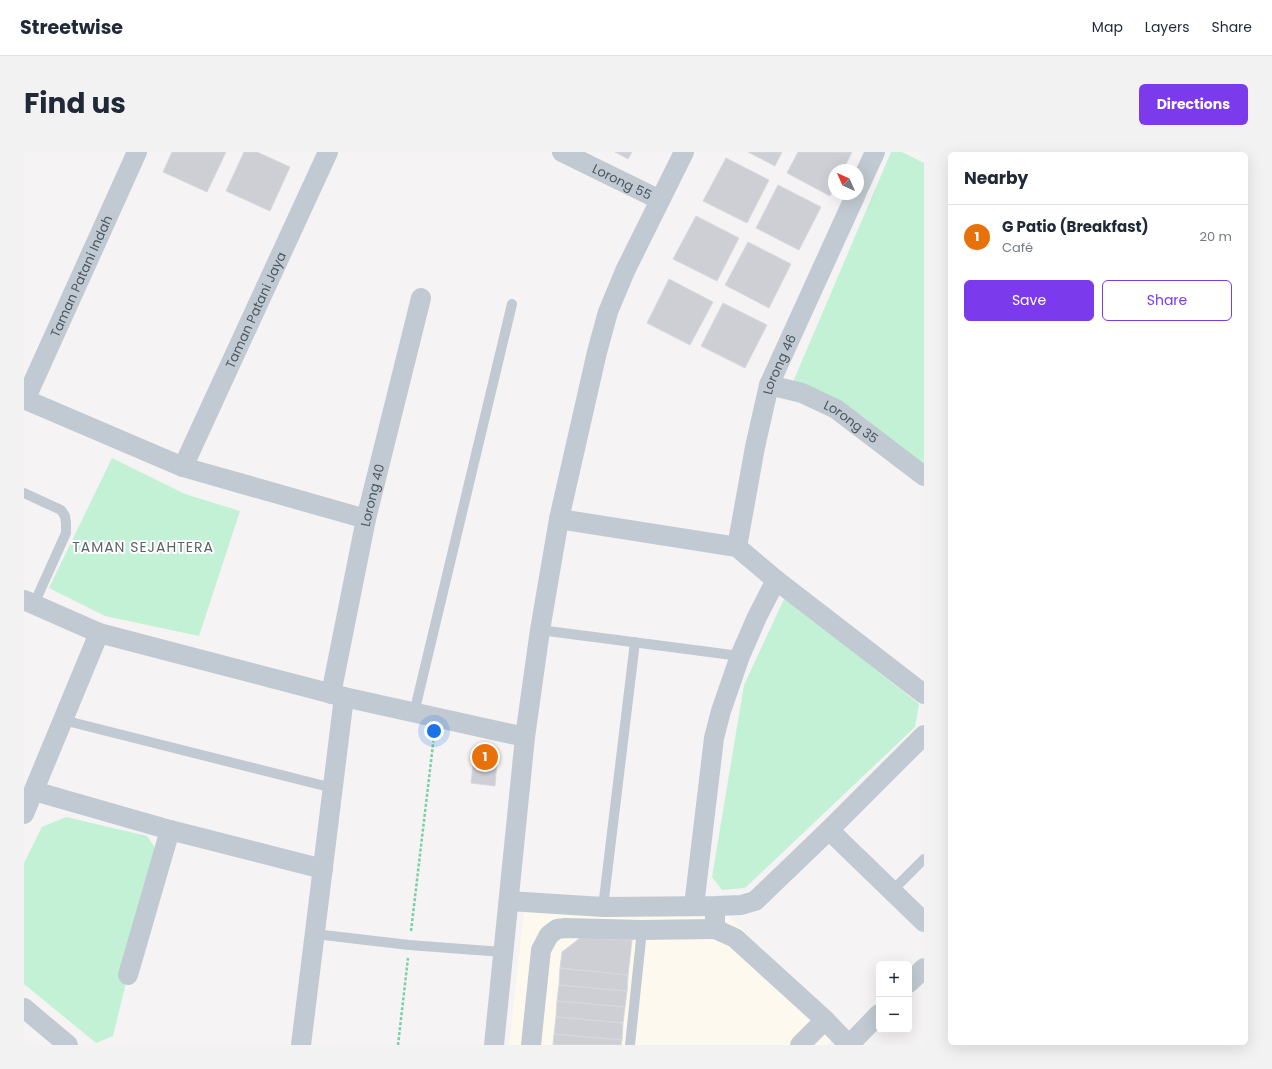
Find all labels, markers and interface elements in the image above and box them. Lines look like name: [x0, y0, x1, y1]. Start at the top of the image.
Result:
text: Streetwise: [20, 14, 123, 41]
text: Map: [1092, 17, 1123, 37]
text: Layers: [1145, 17, 1189, 37]
text: Share: [1211, 17, 1252, 37]
text: Find us: [24, 84, 126, 123]
button: Directions: [1139, 84, 1248, 125]
street label: Lorong 55: [589, 159, 655, 204]
north arrow: [828, 164, 864, 200]
text: Nearby: [964, 166, 1028, 190]
street label: Taman Patani Indah: [45, 212, 117, 340]
text: G Patio (Breakfast): [1002, 216, 1149, 237]
text: 1: [975, 227, 979, 246]
text: 20 m: [1199, 227, 1232, 246]
text: Café: [1002, 238, 1033, 257]
street label: Taman Patani Jaya: [220, 248, 290, 371]
button: Save: [964, 280, 1094, 321]
button: Share: [1102, 280, 1232, 321]
street label: Lorong 46: [758, 331, 800, 396]
street label: Lorong 35: [821, 395, 883, 448]
street label: Lorong 40: [355, 462, 389, 528]
district label: TAMAN SEJAHTERA: [72, 537, 214, 557]
your location: [424, 721, 444, 741]
pin: 1: [472, 742, 498, 772]
map controls: [876, 961, 912, 1033]
button: +: [876, 961, 912, 997]
button: −: [876, 997, 912, 1033]

